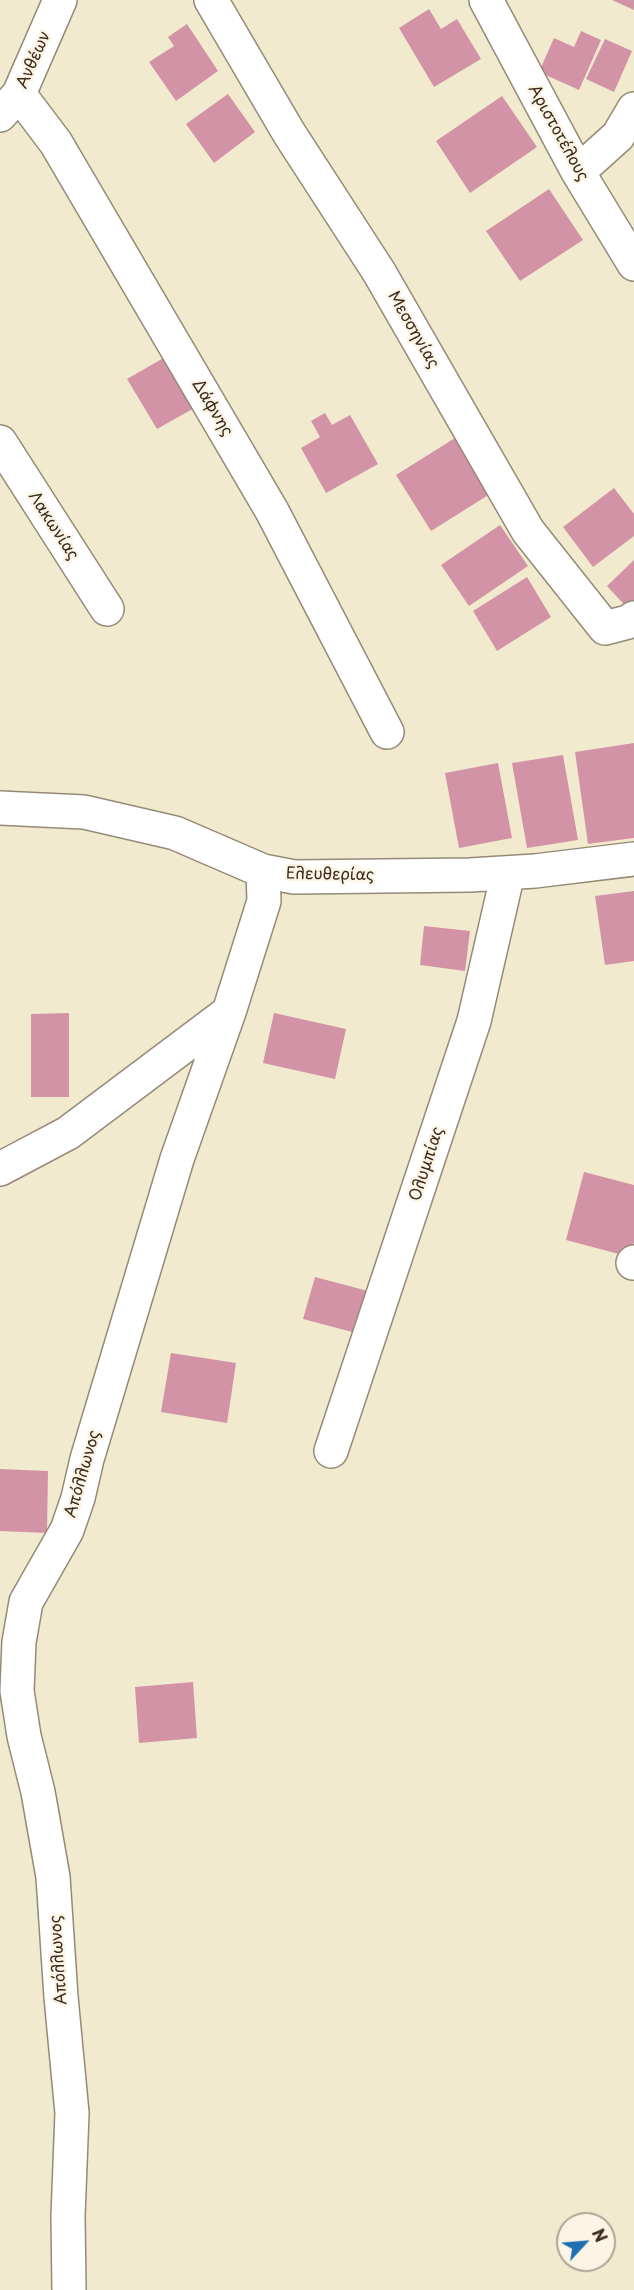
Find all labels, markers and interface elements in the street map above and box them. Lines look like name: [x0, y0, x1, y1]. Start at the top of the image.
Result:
street label: Ανθέων: [13, 28, 55, 92]
street label: Αριστοτέλους: [524, 82, 592, 184]
street label: Μεσσηνίας: [383, 288, 443, 372]
street label: Δάφνης: [188, 376, 236, 440]
street label: Λακωνίας: [24, 488, 82, 564]
street label: Ελευθερίας: [286, 865, 374, 885]
street label: Ολυμπίας: [406, 1124, 448, 1204]
street label: Απόλλωνος: [61, 1428, 105, 1520]
street label: Απόλλωνος: [46, 1914, 72, 2006]
north arrow: [556, 2212, 616, 2272]
text: N: [587, 2224, 614, 2246]

